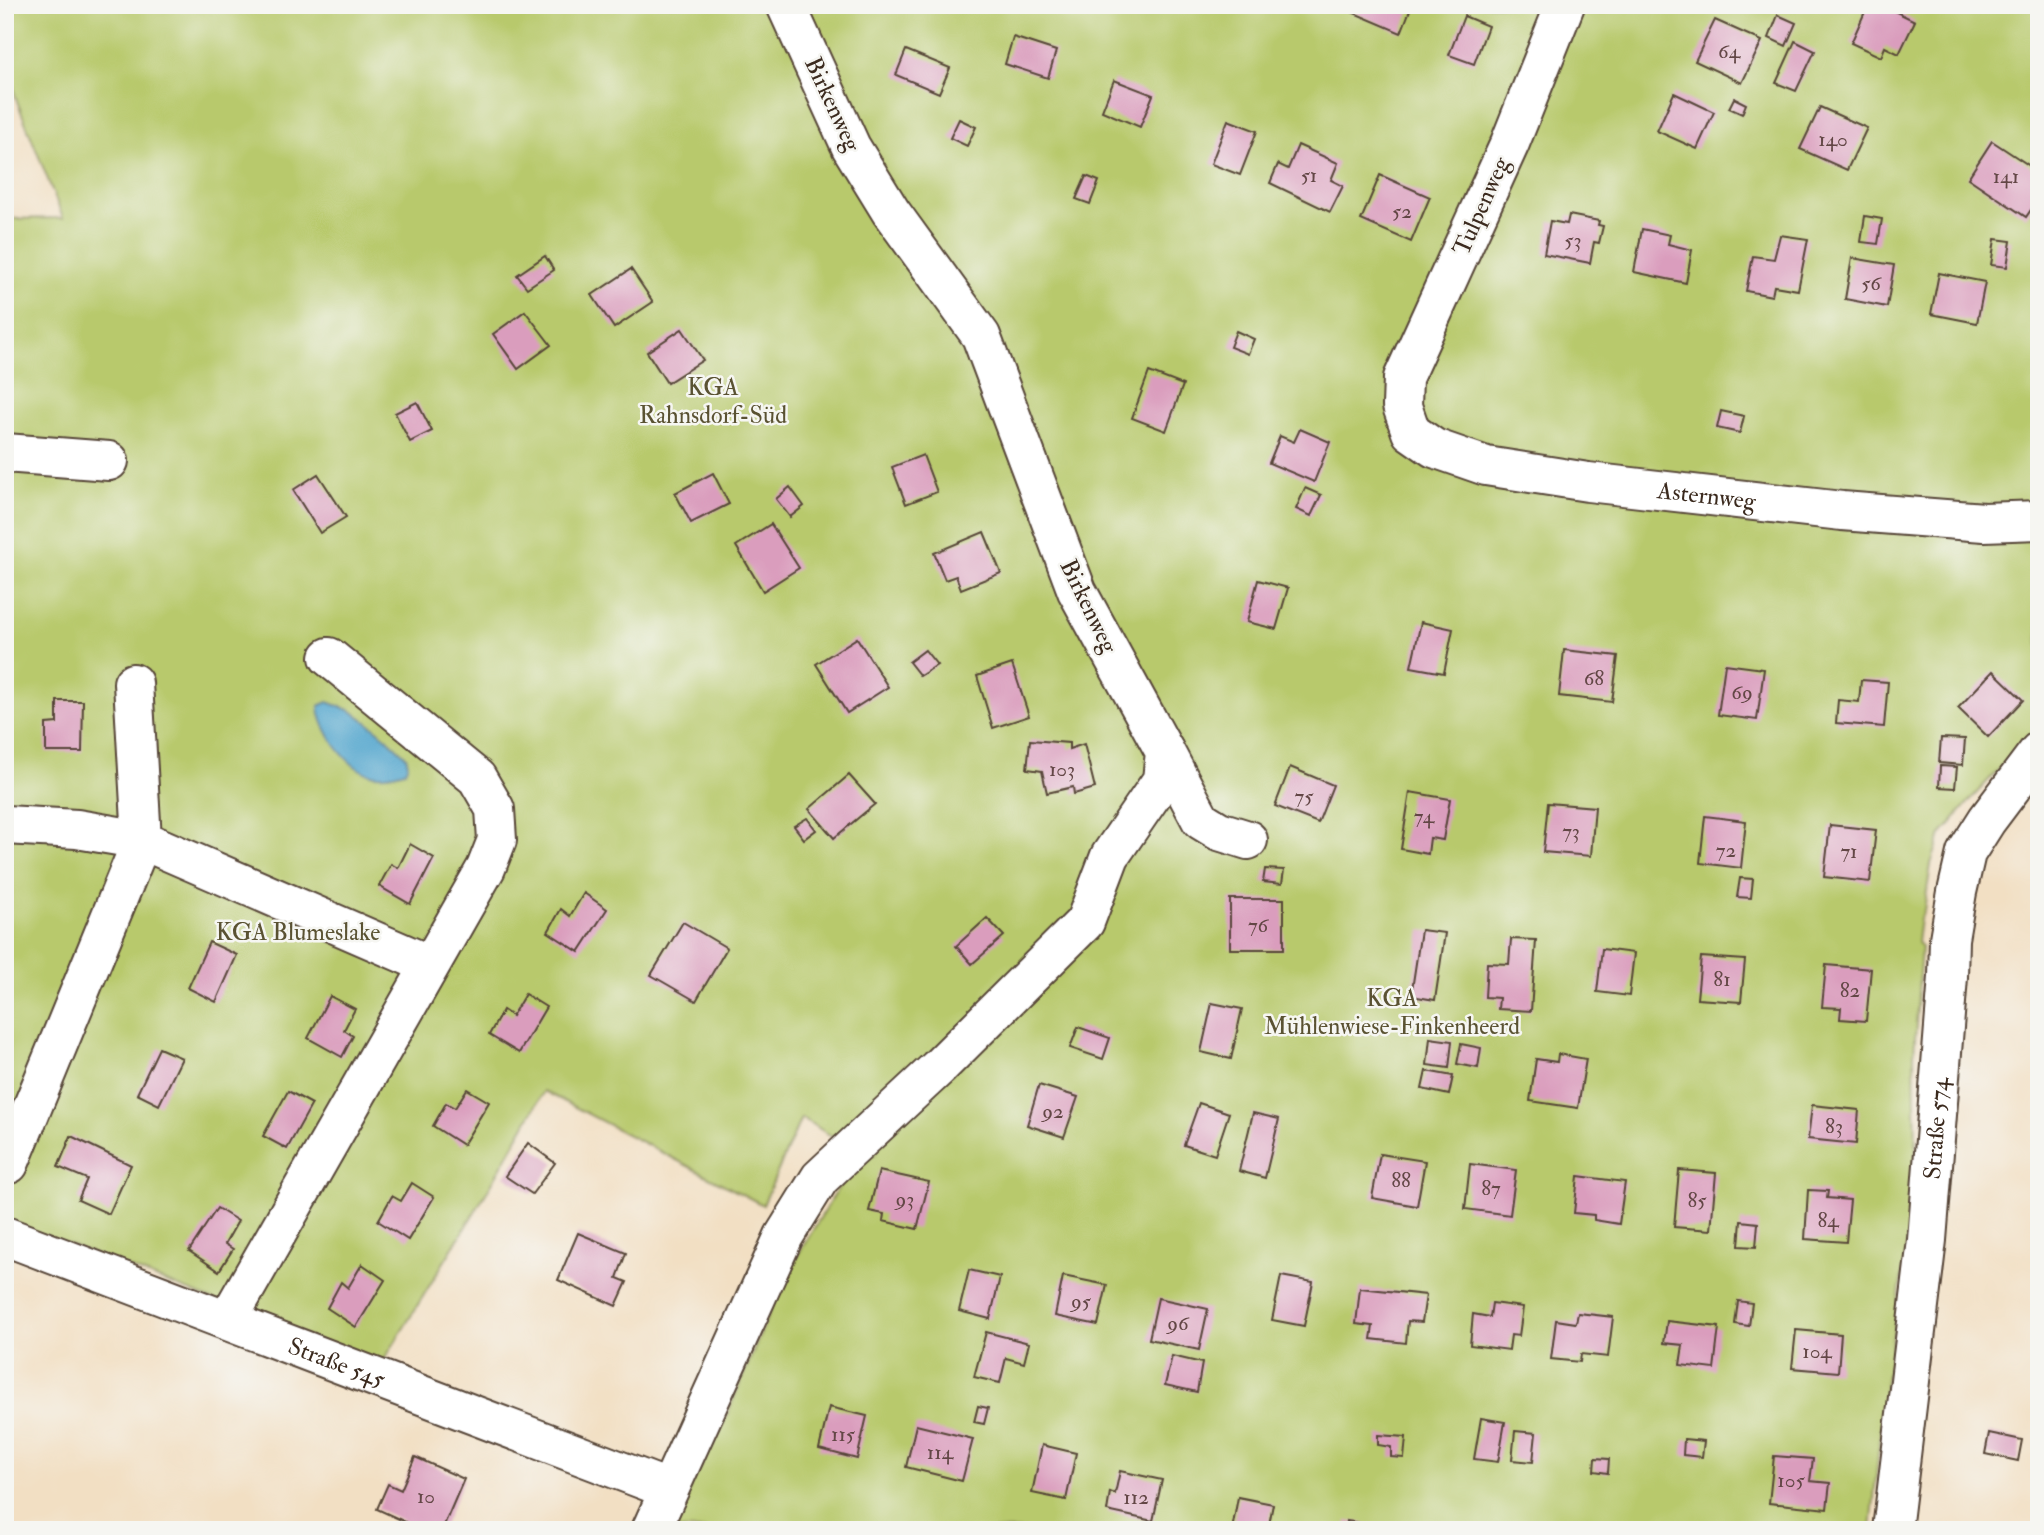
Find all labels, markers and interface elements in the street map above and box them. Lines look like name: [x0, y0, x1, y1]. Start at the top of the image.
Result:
house number: 64: [1718, 38, 1742, 65]
street label: Birkenweg: [797, 52, 868, 157]
house number: 140: [1818, 126, 1848, 153]
street label: Tulpenweg: [1446, 151, 1517, 260]
house number: 51: [1301, 162, 1317, 189]
house number: 141: [1993, 163, 2019, 190]
house number: 52: [1392, 198, 1412, 225]
house number: 53: [1564, 227, 1582, 254]
house number: 56: [1861, 270, 1882, 297]
park label: KGA Rahnsdorf-Süd: [639, 372, 787, 431]
street label: Asternweg: [1655, 475, 1759, 517]
street label: Birkenweg: [1053, 554, 1125, 659]
house number: 68: [1584, 665, 1604, 692]
house number: 69: [1731, 679, 1753, 706]
house number: 103: [1049, 756, 1075, 783]
house number: 75: [1295, 783, 1314, 810]
house number: 74: [1414, 803, 1436, 830]
house number: 73: [1562, 818, 1580, 845]
house number: 72: [1716, 837, 1736, 864]
house number: 71: [1840, 838, 1858, 865]
house number: 76: [1248, 912, 1270, 939]
park label: KGA Blumeslake: [216, 917, 380, 948]
house number: 81: [1713, 966, 1731, 993]
house number: 82: [1840, 977, 1860, 1004]
park label: KGA Mühlenwiese-Finkenheerd: [1264, 983, 1520, 1042]
street label: Straße 574: [1917, 1075, 1956, 1181]
house number: 92: [1040, 1098, 1064, 1125]
house number: 83: [1825, 1113, 1843, 1140]
house number: 88: [1391, 1167, 1411, 1194]
house number: 87: [1481, 1175, 1501, 1202]
house number: 93: [894, 1186, 914, 1213]
house number: 85: [1687, 1187, 1707, 1214]
house number: 84: [1817, 1207, 1840, 1234]
house number: 95: [1069, 1288, 1092, 1315]
house number: 96: [1165, 1310, 1190, 1337]
street label: Straße 545: [284, 1330, 390, 1396]
house number: 104: [1802, 1338, 1833, 1365]
house number: 115: [831, 1421, 856, 1448]
house number: 114: [927, 1439, 955, 1466]
house number: 105: [1777, 1467, 1805, 1494]
house number: 10: [417, 1483, 435, 1510]
house number: 112: [1123, 1484, 1149, 1511]

